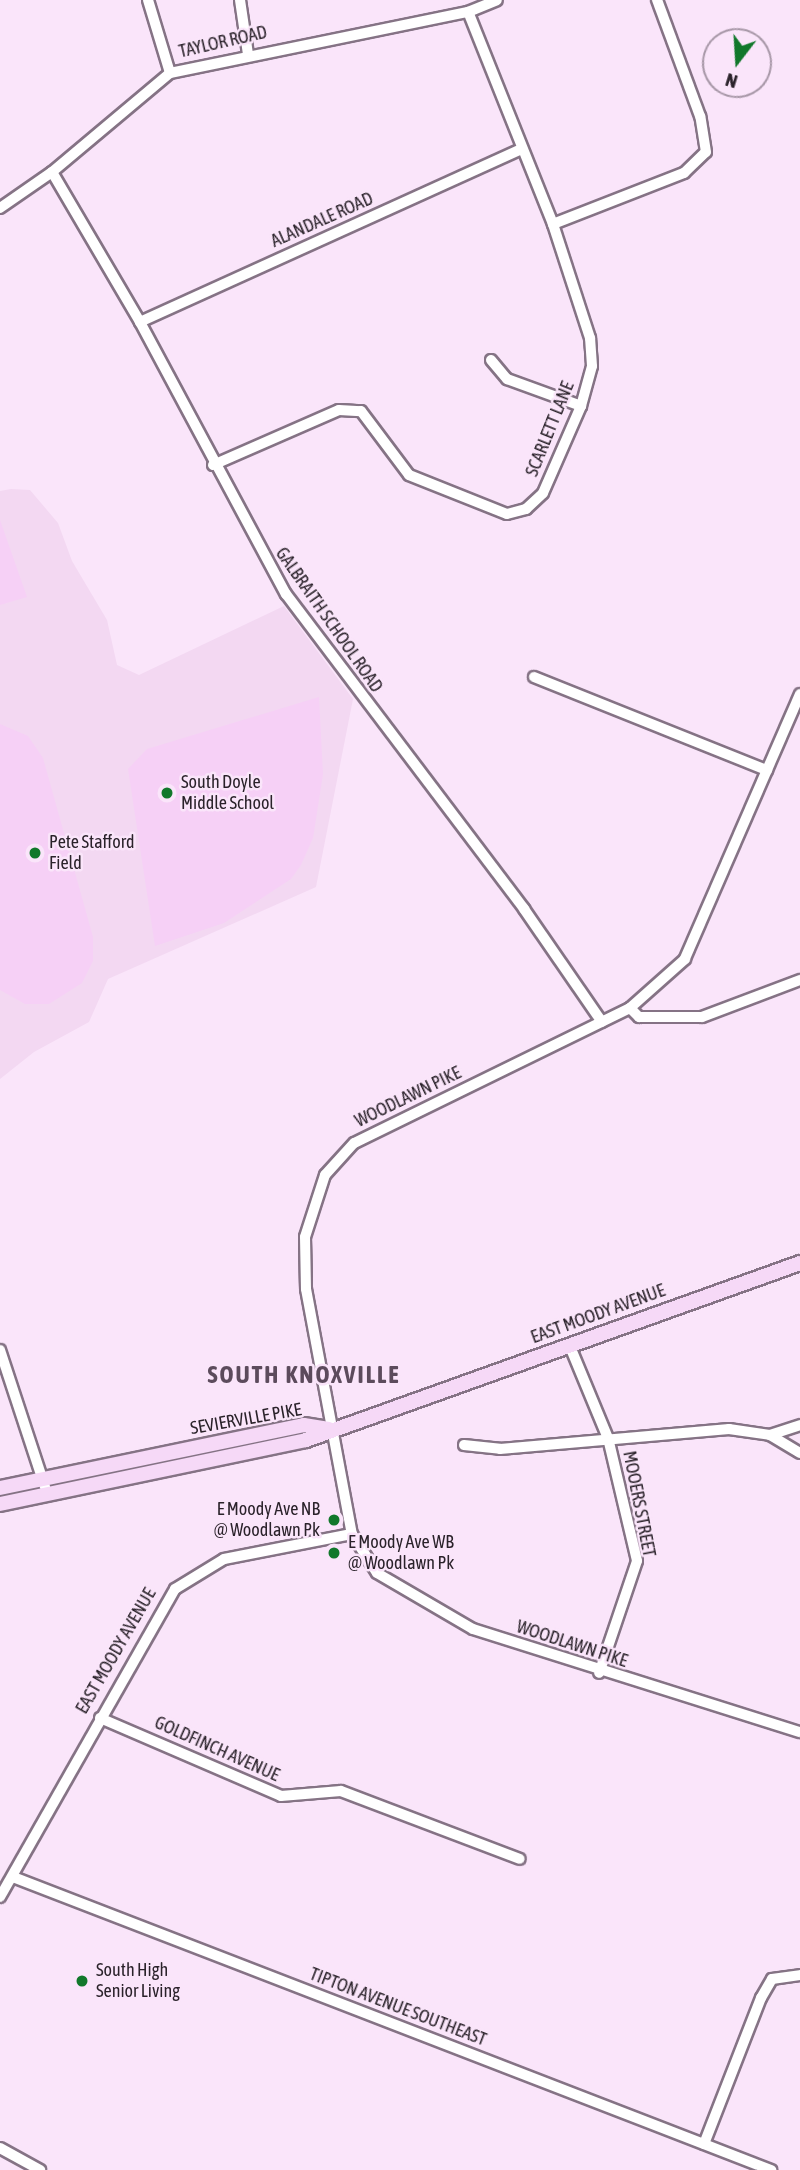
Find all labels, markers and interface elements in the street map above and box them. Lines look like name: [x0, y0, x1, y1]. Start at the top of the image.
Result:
street label: TAYLOR ROAD: [177, 21, 269, 63]
north arrow: [702, 28, 772, 98]
text: N: [723, 69, 740, 93]
street label: ALANDALE ROAD: [268, 188, 376, 252]
street label: SCARLETT LANE: [521, 378, 579, 480]
street label: GALBRAITH SCHOOL ROAD: [271, 543, 387, 697]
place label: South Doyle Middle School: [181, 772, 274, 814]
marker: South Doyle Middle School: [159, 785, 175, 801]
place label: Pete Stafford Field: [49, 832, 135, 874]
marker: Pete Stafford Field: [27, 845, 43, 861]
street label: WOODLAWN PIKE: [351, 1062, 465, 1132]
street label: EAST MOODY AVENUE: [528, 1280, 668, 1348]
district label: SOUTH KNOXVILLE: [209, 1361, 399, 1389]
street label: SEVIERVILLE PIKE: [189, 1399, 303, 1439]
street label: MOOERS STREET: [618, 1449, 660, 1559]
place label: E Moody Ave NB @ Woodlawn Pk: [214, 1499, 320, 1542]
marker: E Moody Ave NB @ Woodlawn Pk: [326, 1512, 342, 1528]
place label: E Moody Ave WB @ Woodlawn Pk: [348, 1532, 454, 1574]
marker: E Moody Ave WB @ Woodlawn Pk: [326, 1545, 342, 1561]
street label: EAST MOODY AVENUE: [71, 1584, 161, 1718]
street label: WOODLAWN PIKE: [514, 1616, 630, 1672]
street label: GOLDFINCH AVENUE: [151, 1712, 283, 1786]
place label: South High Senior Living: [96, 1960, 180, 2002]
street label: TIPTON AVENUE SOUTHEAST: [306, 1963, 490, 2051]
marker: South High Senior Living: [74, 1973, 90, 1989]

